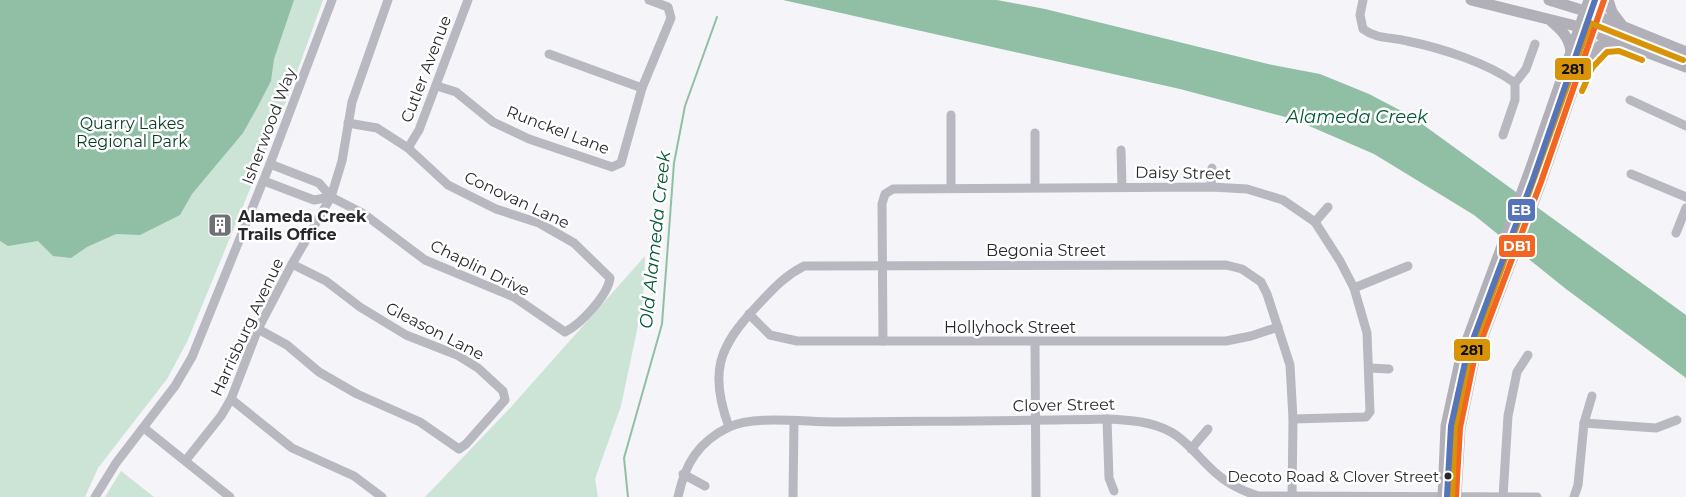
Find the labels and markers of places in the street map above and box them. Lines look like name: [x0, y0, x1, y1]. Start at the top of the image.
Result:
place label: Alameda Creek Trails Office: [237, 207, 367, 244]
building icon: Alameda Creek Trails Office: [207, 212, 233, 238]
place label: Decoto Road & Clover Street: [1227, 467, 1439, 486]
marker: Decoto Road & Clover Street: [1443, 471, 1453, 481]

